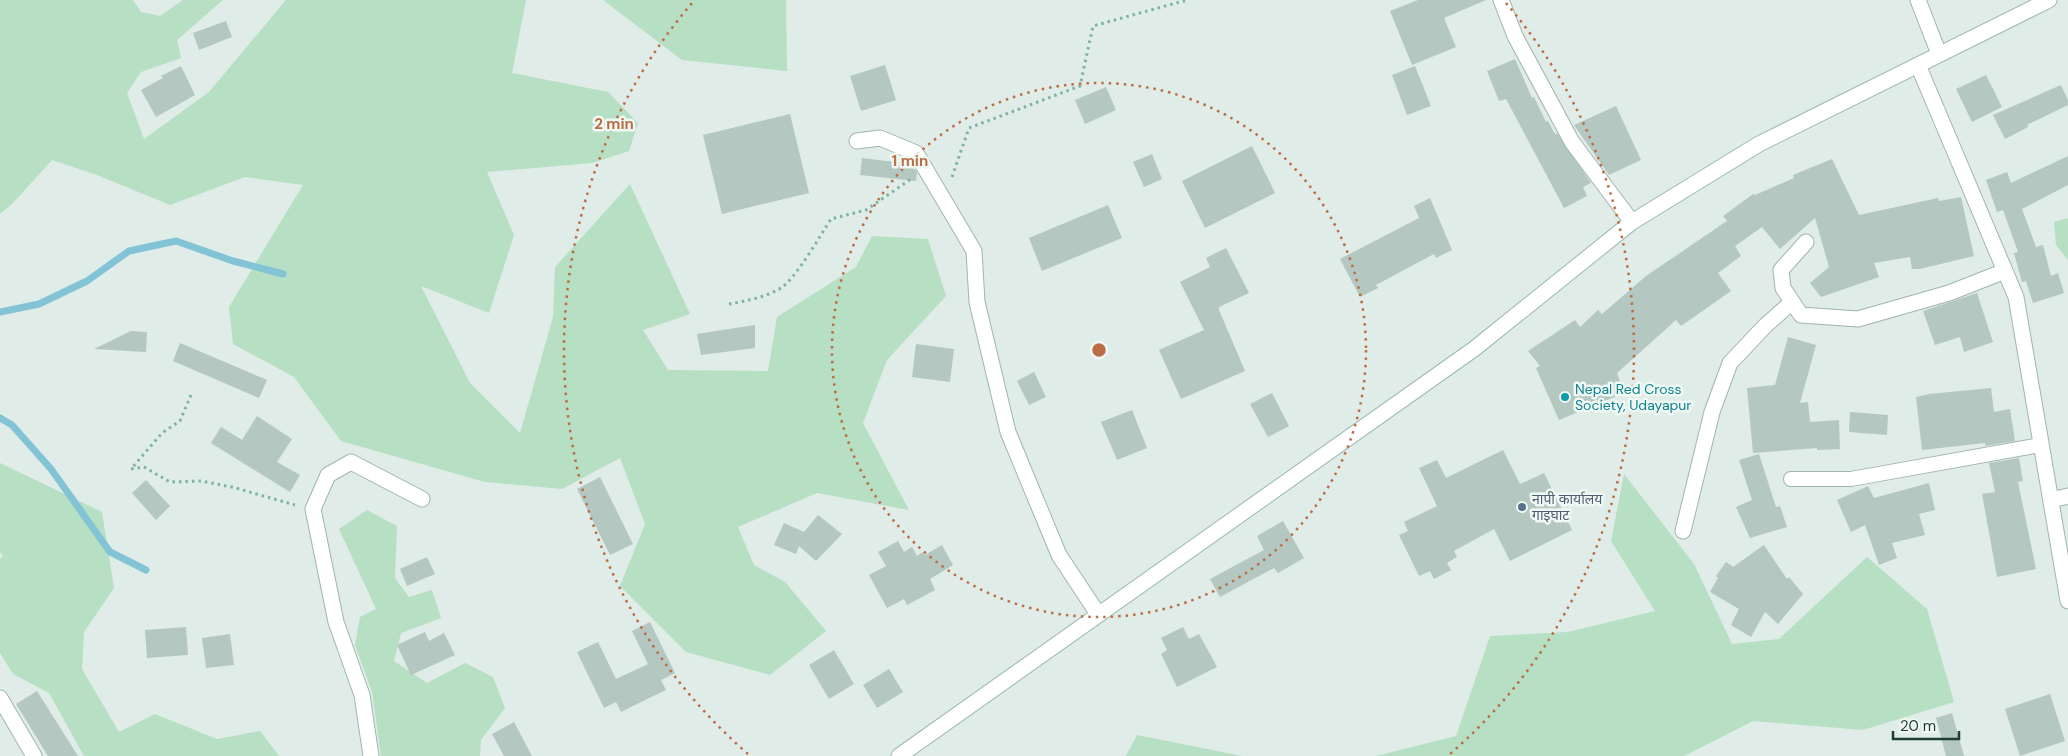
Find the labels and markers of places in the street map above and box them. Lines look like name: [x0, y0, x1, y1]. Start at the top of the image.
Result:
centre of rings: [1090, 341, 1108, 359]
place label: Nepal Red Cross Society, Udayapur: [1575, 380, 1691, 414]
marker: Nepal Red Cross Society, Udayapur: [1559, 391, 1571, 403]
place label: नापी कार्यालय गाइघाट: [1532, 490, 1603, 524]
marker: नापी कार्यालय गाइघाट: [1516, 501, 1528, 513]

